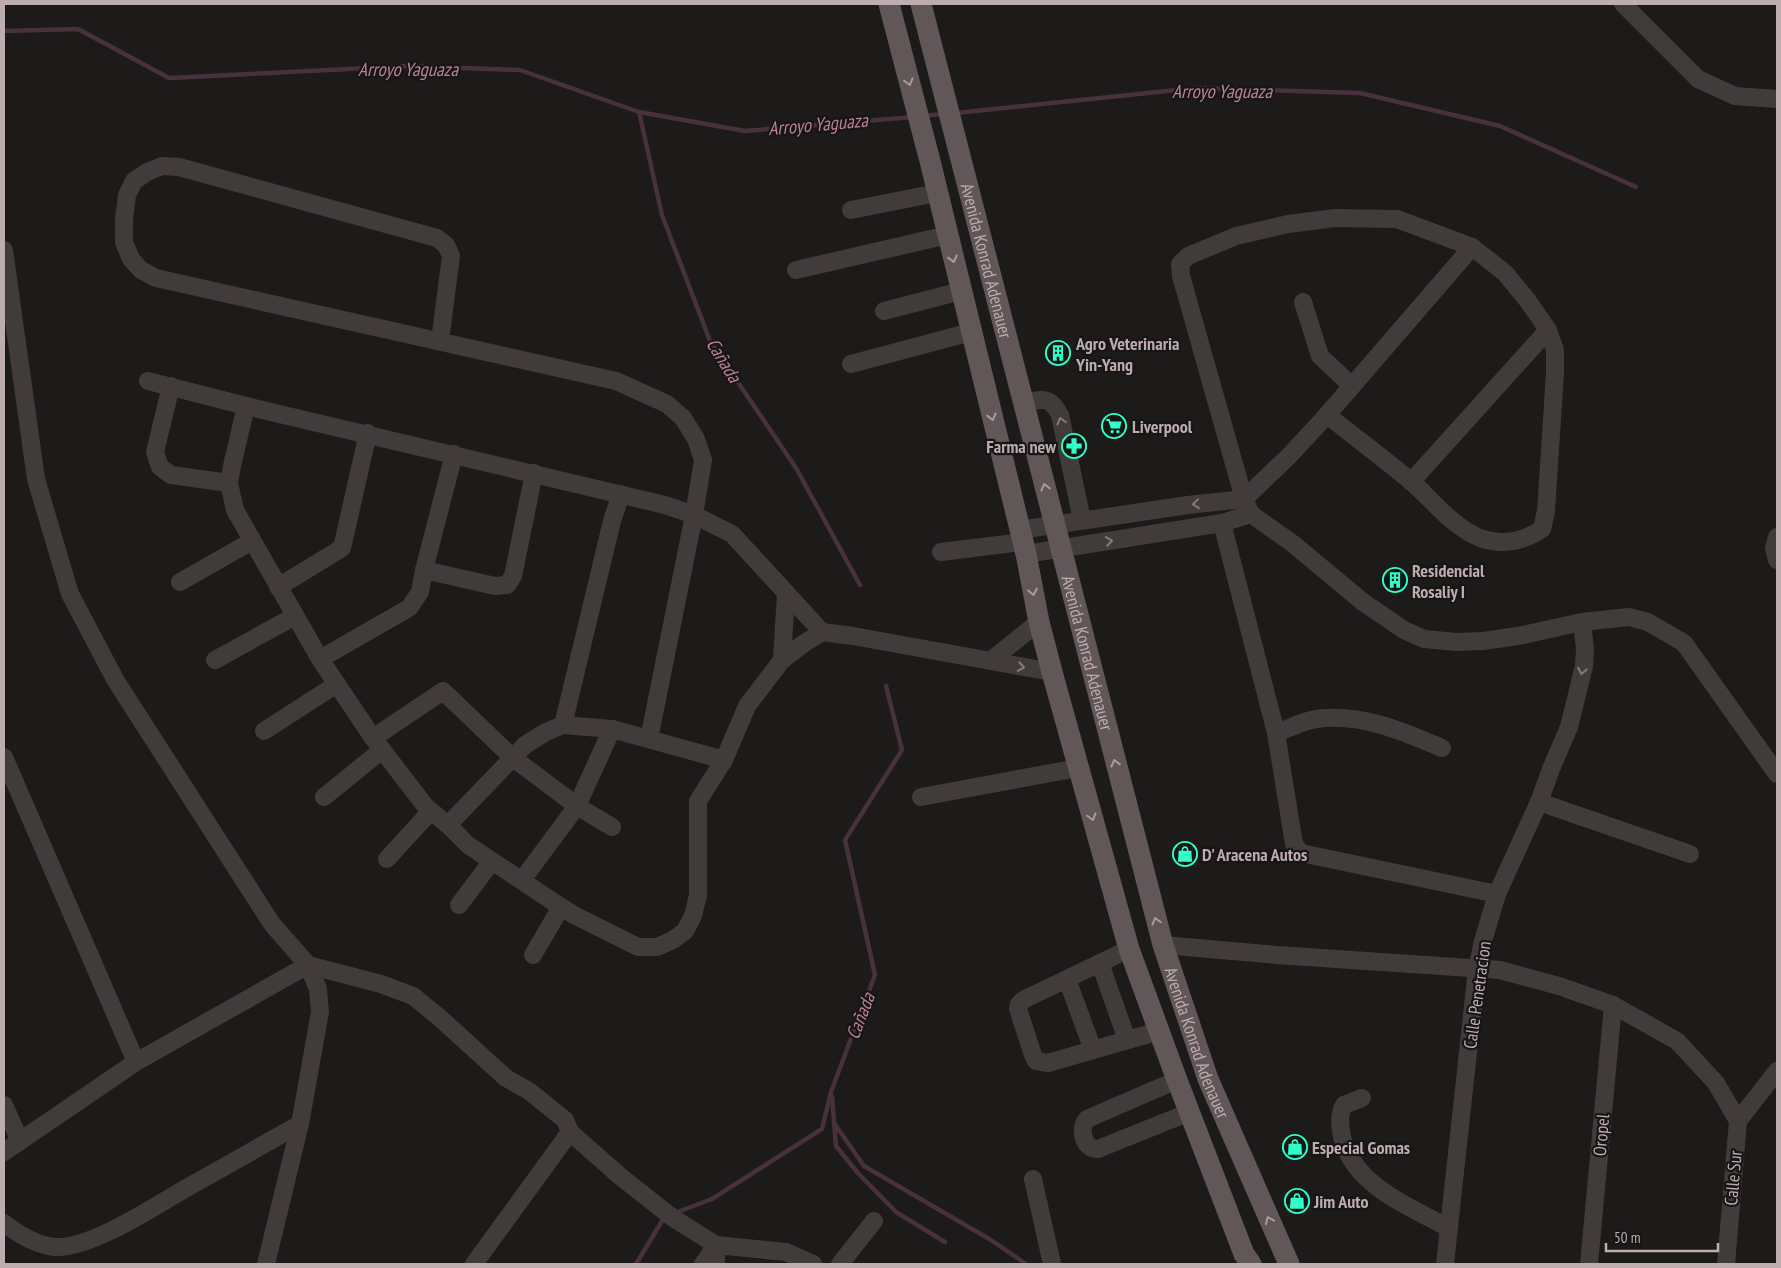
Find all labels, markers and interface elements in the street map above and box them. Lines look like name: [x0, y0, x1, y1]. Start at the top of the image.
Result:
water label: Arroyo Yaguaza: [358, 57, 459, 81]
one-way arrow: [903, 78, 914, 87]
water label: Arroyo Yaguaza: [1172, 79, 1273, 103]
water label: Arroyo Yaguaza: [767, 108, 870, 140]
street label: Avenida Konrad Adenauer: [956, 181, 1018, 341]
one-way arrow: [948, 255, 958, 263]
place label: Agro Veterinaria Yin-Yang: [1075, 332, 1179, 376]
water label: Cañada: [701, 333, 748, 388]
building icon: Agro Veterinaria Yin-Yang: [1045, 340, 1071, 366]
one-way arrow: [986, 413, 997, 422]
supermarket icon: Liverpool: [1101, 413, 1127, 439]
place label: Liverpool: [1132, 415, 1193, 438]
one-way arrow: [1056, 416, 1067, 425]
pharmacy icon: Farma new: [1061, 433, 1087, 459]
place label: Farma new: [986, 435, 1056, 458]
one-way arrow: [1041, 484, 1051, 492]
one-way arrow: [1192, 498, 1200, 509]
one-way arrow: [1105, 536, 1113, 546]
place label: Residencial Rosaliy I: [1412, 559, 1485, 603]
building icon: Residencial Rosaliy I: [1382, 567, 1408, 593]
street label: Avenida Konrad Adenauer: [1057, 573, 1119, 733]
one-way arrow: [1028, 588, 1038, 597]
one-way arrow: [1017, 661, 1025, 671]
one-way arrow: [1578, 666, 1588, 675]
one-way arrow: [1110, 759, 1121, 768]
one-way arrow: [1086, 813, 1097, 822]
shop icon: D' Aracena Autos: [1172, 841, 1198, 867]
place label: D' Aracena Autos: [1202, 843, 1307, 866]
one-way arrow: [1151, 917, 1161, 925]
street label: Calle Penetracion: [1458, 940, 1496, 1050]
street label: Avenida Konrad Adenauer: [1160, 964, 1235, 1122]
water label: Cañada: [840, 988, 880, 1043]
street label: Oropel: [1588, 1112, 1614, 1157]
shop icon: Especial Gomas: [1282, 1134, 1308, 1160]
place label: Especial Gomas: [1312, 1136, 1410, 1159]
street label: Calle Sur: [1719, 1149, 1747, 1207]
shop icon: Jim Auto: [1284, 1188, 1310, 1214]
place label: Jim Auto: [1313, 1190, 1369, 1213]
one-way arrow: [1264, 1216, 1275, 1225]
scale bar: [1606, 1220, 1718, 1252]
text: 50 m: [1614, 1228, 1640, 1247]

